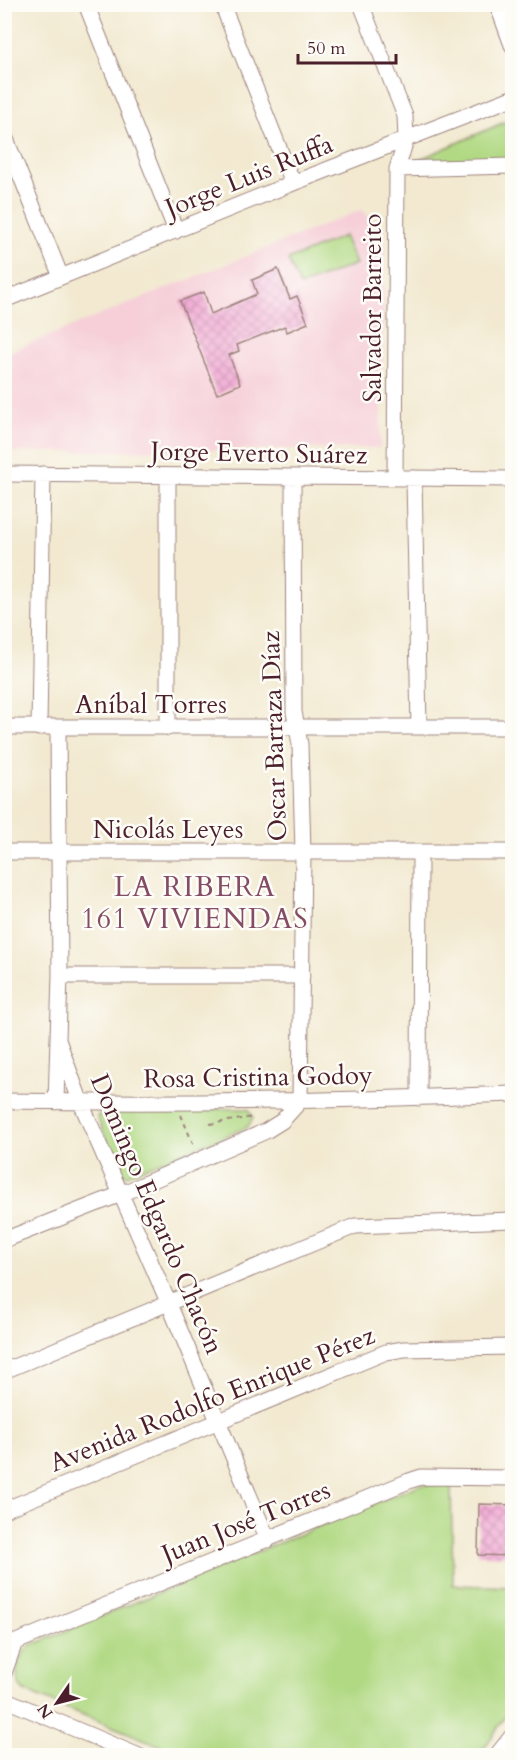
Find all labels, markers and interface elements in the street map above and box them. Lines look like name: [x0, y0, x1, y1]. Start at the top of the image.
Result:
scale bar: [298, 27, 396, 65]
text: 50 m: [307, 36, 346, 61]
street label: Jorge Luis Ruffa: [156, 126, 338, 227]
street label: Salvador Barreito: [355, 214, 390, 402]
street label: Jorge Everto Suárez: [146, 434, 368, 472]
street label: Oscar Barraza Díaz: [253, 630, 295, 842]
street label: Aníbal Torres: [75, 687, 227, 722]
street label: Nicolás Leyes: [93, 812, 243, 847]
district label: LA RIBERA 161 VIVIENDAS: [81, 868, 309, 938]
street label: Rosa Cristina Godoy: [143, 1057, 373, 1096]
street label: Domingo Edgardo Chacón: [82, 1069, 232, 1360]
street label: Avenida Rodolfo Enrique Pérez: [44, 1317, 380, 1480]
street label: Juan José Torres: [153, 1472, 336, 1573]
north arrow: [27, 1673, 87, 1733]
text: N: [32, 1699, 59, 1723]

